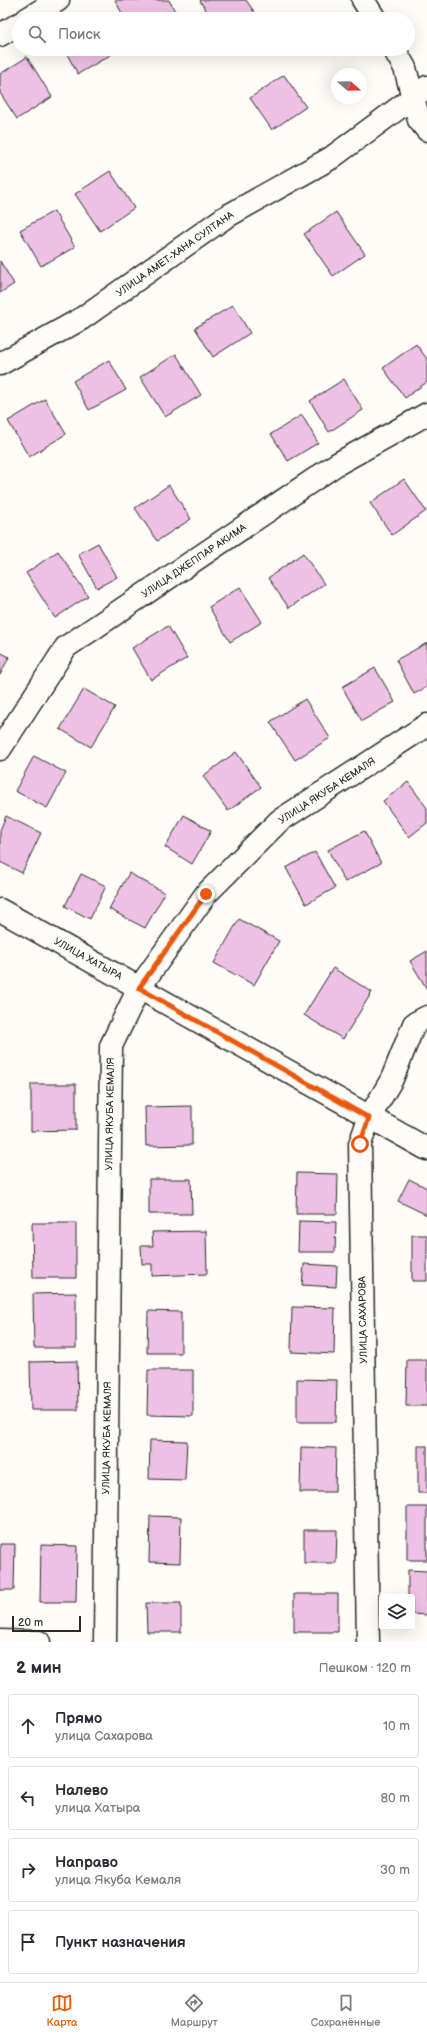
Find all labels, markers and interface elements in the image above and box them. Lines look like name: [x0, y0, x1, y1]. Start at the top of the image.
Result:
search box: [12, 12, 415, 56]
icon: search: [26, 23, 48, 45]
text: Поиск: [58, 25, 101, 44]
north arrow: [331, 68, 367, 104]
street label: УЛИЦА АМЕТ-ХАНА СУЛТАНА: [114, 208, 237, 299]
street label: УЛИЦА ДЖЕППАР АКИМА: [139, 521, 249, 600]
street label: УЛИЦА ЯКУБА КЕМАЛЯ: [276, 755, 378, 827]
route end: [197, 885, 215, 903]
street label: УЛИЦА ХАТЫРА: [52, 935, 125, 983]
street label: УЛИЦА ЯКУБА КЕМАЛЯ: [103, 1057, 117, 1171]
route start: [351, 1135, 369, 1153]
street label: УЛИЦА САХАРОВА: [356, 1275, 370, 1364]
street label: УЛИЦА ЯКУБА КЕМАЛЯ: [100, 1381, 114, 1495]
map controls: [379, 1594, 415, 1630]
button: layers: [379, 1594, 415, 1630]
scale bar: [12, 1614, 81, 1633]
text: 20 m: [18, 1616, 43, 1629]
text: 2 мин: [16, 1658, 62, 1678]
text: Пешком · 120 m: [319, 1660, 411, 1676]
text: Прямо: [55, 1709, 102, 1728]
icon: ahead: [17, 1715, 39, 1737]
text: 10 m: [383, 1718, 410, 1734]
text: улица Сахарова: [55, 1728, 153, 1744]
text: Налево: [55, 1781, 108, 1800]
icon: left: [17, 1787, 39, 1809]
text: 80 m: [381, 1790, 410, 1806]
text: улица Хатыра: [55, 1800, 140, 1816]
text: Направо: [55, 1853, 118, 1872]
icon: right: [17, 1859, 39, 1881]
text: 30 m: [380, 1862, 410, 1878]
text: улица Якуба Кемаля: [55, 1872, 181, 1888]
icon: arrive: [17, 1931, 39, 1953]
text: Пункт назначения: [55, 1933, 186, 1952]
tab: Карта: [47, 1992, 78, 2029]
tab: Маршрут: [171, 1992, 218, 2029]
tab: Сохранённые: [311, 1992, 380, 2029]

